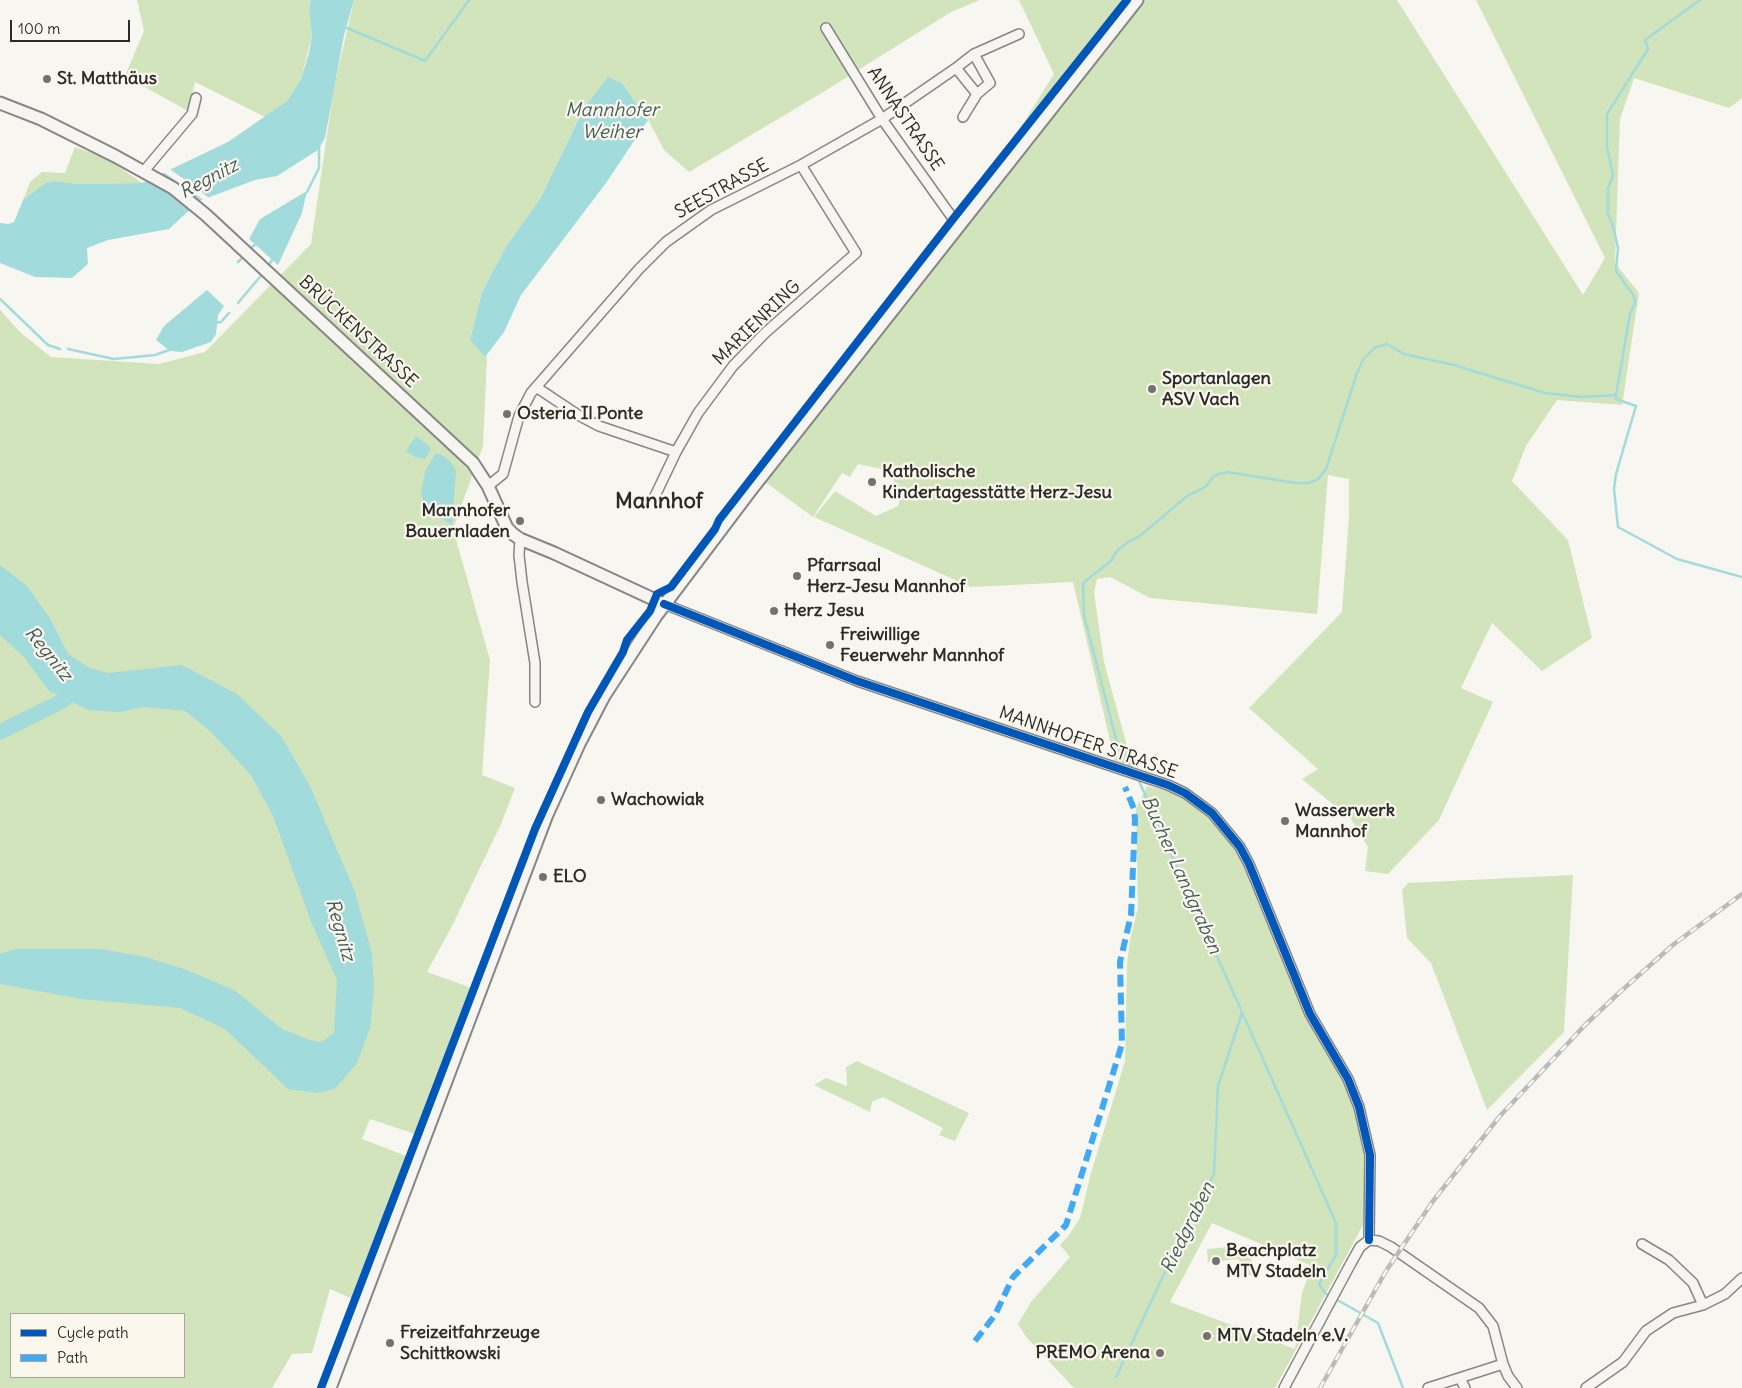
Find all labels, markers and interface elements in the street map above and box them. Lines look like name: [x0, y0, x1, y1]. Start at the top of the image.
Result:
scale bar: [12, 10, 132, 42]
text: 100 m: [18, 19, 60, 38]
street label: ANNASTRASSE: [862, 63, 948, 175]
place label: St. Matthäus: [57, 68, 157, 90]
marker: St. Matthäus: [41, 73, 53, 85]
water label: Mannhofer Weiher: [565, 100, 659, 144]
water label: Regnitz: [176, 154, 242, 204]
street label: SEESTRASSE: [671, 154, 773, 224]
street label: BRÜCKENSTRASSE: [294, 271, 422, 393]
street label: MARIENRING: [709, 276, 805, 370]
place label: Sportanlagen ASV Vach: [1162, 368, 1271, 410]
marker: Sportanlagen ASV Vach: [1146, 383, 1158, 395]
place label: Osteria Il Ponte: [517, 403, 643, 425]
marker: Osteria Il Ponte: [501, 408, 513, 420]
place label: Katholische Kindertagesstätte Herz-Jesu: [882, 461, 1112, 504]
marker: Katholische Kindertagesstätte Herz-Jesu: [866, 476, 878, 488]
district label: Mannhof: [615, 489, 703, 515]
place label: Mannhofer Bauernladen: [405, 500, 510, 542]
marker: Mannhofer Bauernladen: [514, 515, 526, 527]
place label: Pfarrsaal Herz-Jesu Mannhof: [807, 555, 965, 598]
marker: Pfarrsaal Herz-Jesu Mannhof: [791, 570, 803, 582]
place label: Herz Jesu: [784, 600, 864, 622]
marker: Herz Jesu: [768, 605, 780, 617]
water label: Regnitz: [19, 622, 77, 686]
place label: Freiwillige Feuerwehr Mannhof: [840, 624, 1004, 666]
marker: Freiwillige Feuerwehr Mannhof: [824, 639, 836, 651]
street label: MANNHOFER STRASSE: [996, 702, 1180, 784]
place label: Wachowiak: [611, 789, 704, 811]
water label: Bucher Landgraben: [1136, 792, 1226, 958]
marker: Wachowiak: [595, 794, 607, 806]
place label: Wasserwerk Mannhof: [1295, 800, 1395, 842]
marker: Wasserwerk Mannhof: [1279, 815, 1291, 827]
place label: ELO: [553, 866, 587, 888]
marker: ELO: [537, 871, 549, 883]
water label: Regnitz: [320, 896, 360, 964]
water label: Riedgraben: [1156, 1179, 1220, 1277]
place label: Beachplatz MTV Stadeln: [1226, 1240, 1326, 1282]
marker: Beachplatz MTV Stadeln: [1210, 1255, 1222, 1267]
legend: [10, 1313, 185, 1378]
place label: Freizeitfahrzeuge Schittkowski: [400, 1322, 540, 1365]
text: Cycle path: [57, 1323, 129, 1342]
place label: MTV Stadeln e.V.: [1217, 1325, 1348, 1347]
marker: MTV Stadeln e.V.: [1201, 1330, 1213, 1342]
marker: Freizeitfahrzeuge Schittkowski: [384, 1337, 396, 1349]
place label: PREMO Arena: [1036, 1342, 1150, 1364]
marker: PREMO Arena: [1154, 1347, 1166, 1359]
text: Path: [57, 1348, 88, 1367]

